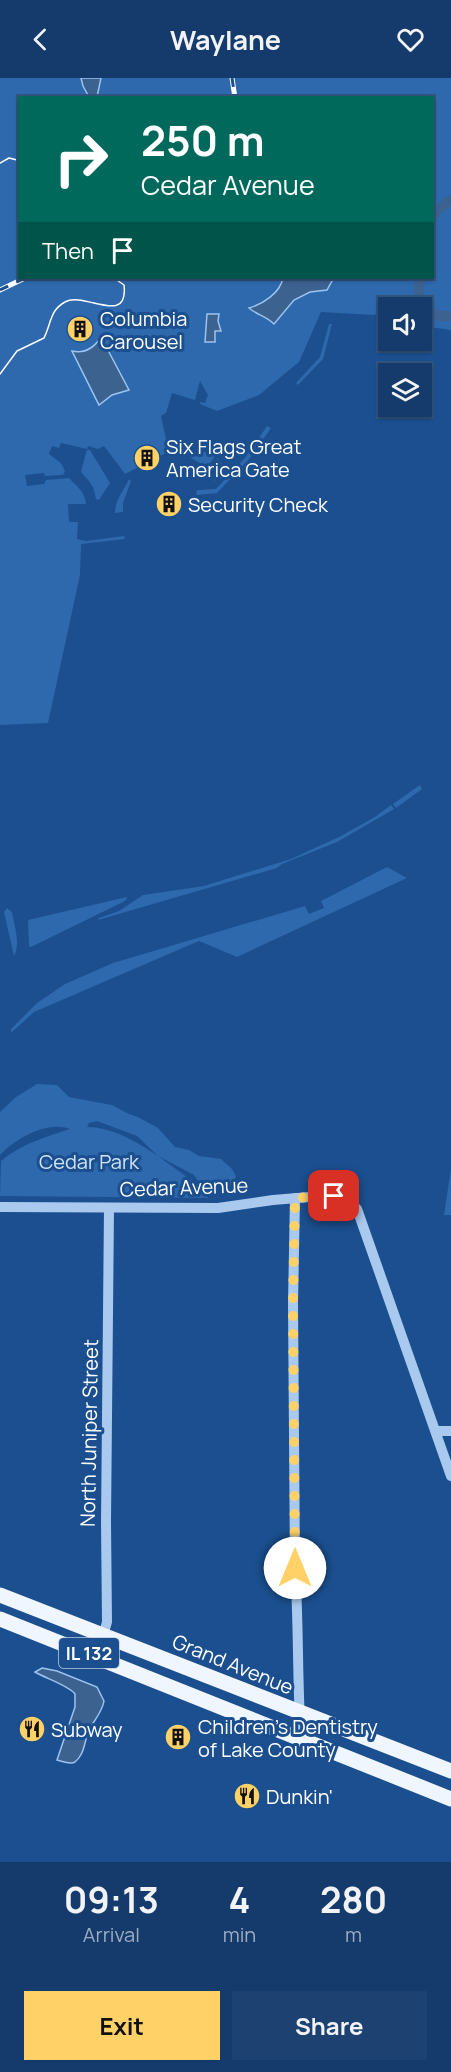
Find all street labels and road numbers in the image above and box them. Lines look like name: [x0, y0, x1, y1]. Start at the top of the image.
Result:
street label: Cedar Avenue: [119, 1171, 249, 1203]
street label: North Juniper Street: [74, 1339, 104, 1527]
street label: Grand Avenue: [169, 1627, 297, 1701]
road number: IL 132: [59, 1638, 119, 1668]

